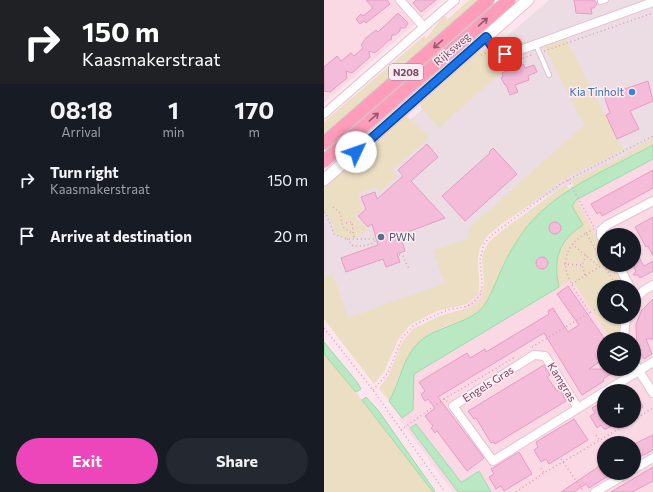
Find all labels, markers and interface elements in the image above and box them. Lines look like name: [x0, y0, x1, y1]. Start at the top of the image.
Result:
text: 150 m: [82, 14, 159, 48]
icon: right: [16, 16, 68, 68]
one-way arrow: [478, 18, 488, 27]
street label: Rijksweg: [431, 29, 473, 68]
pin: [488, 37, 522, 71]
one-way arrow: [433, 39, 443, 48]
icon: arrive: [494, 43, 516, 65]
text: Kaasmakerstraat: [82, 48, 221, 70]
road number: N208: [389, 64, 423, 80]
place label: Kia Tinholt: [570, 85, 624, 98]
marker: Kia Tinholt: [627, 87, 637, 97]
text: 08:18: [50, 95, 113, 124]
text: 1: [168, 95, 179, 124]
text: 170: [234, 95, 274, 124]
one-way arrow: [369, 112, 379, 121]
text: Arrival: [62, 124, 101, 140]
text: min: [162, 124, 185, 140]
text: m: [249, 124, 260, 140]
position arrow: [335, 131, 377, 173]
text: Turn right: [50, 163, 119, 181]
icon: right: [16, 169, 38, 191]
text: 150 m: [267, 171, 308, 189]
text: Kaasmakerstraat: [50, 181, 150, 197]
icon: arrive: [16, 225, 38, 247]
text: Arrive at destination: [50, 227, 192, 245]
text: 20 m: [274, 227, 308, 245]
map controls: [597, 228, 641, 480]
button: sound: [597, 228, 641, 272]
place label: PWN: [389, 230, 415, 243]
marker: PWN: [376, 232, 386, 242]
button: search: [597, 280, 641, 324]
button: layers: [597, 332, 641, 376]
street label: Kamgras: [545, 360, 580, 404]
street label: Engels Gras: [460, 363, 516, 404]
button: +: [597, 384, 641, 428]
button: −: [597, 436, 641, 480]
button: Exit: [16, 438, 158, 484]
button: Share: [166, 438, 308, 484]

